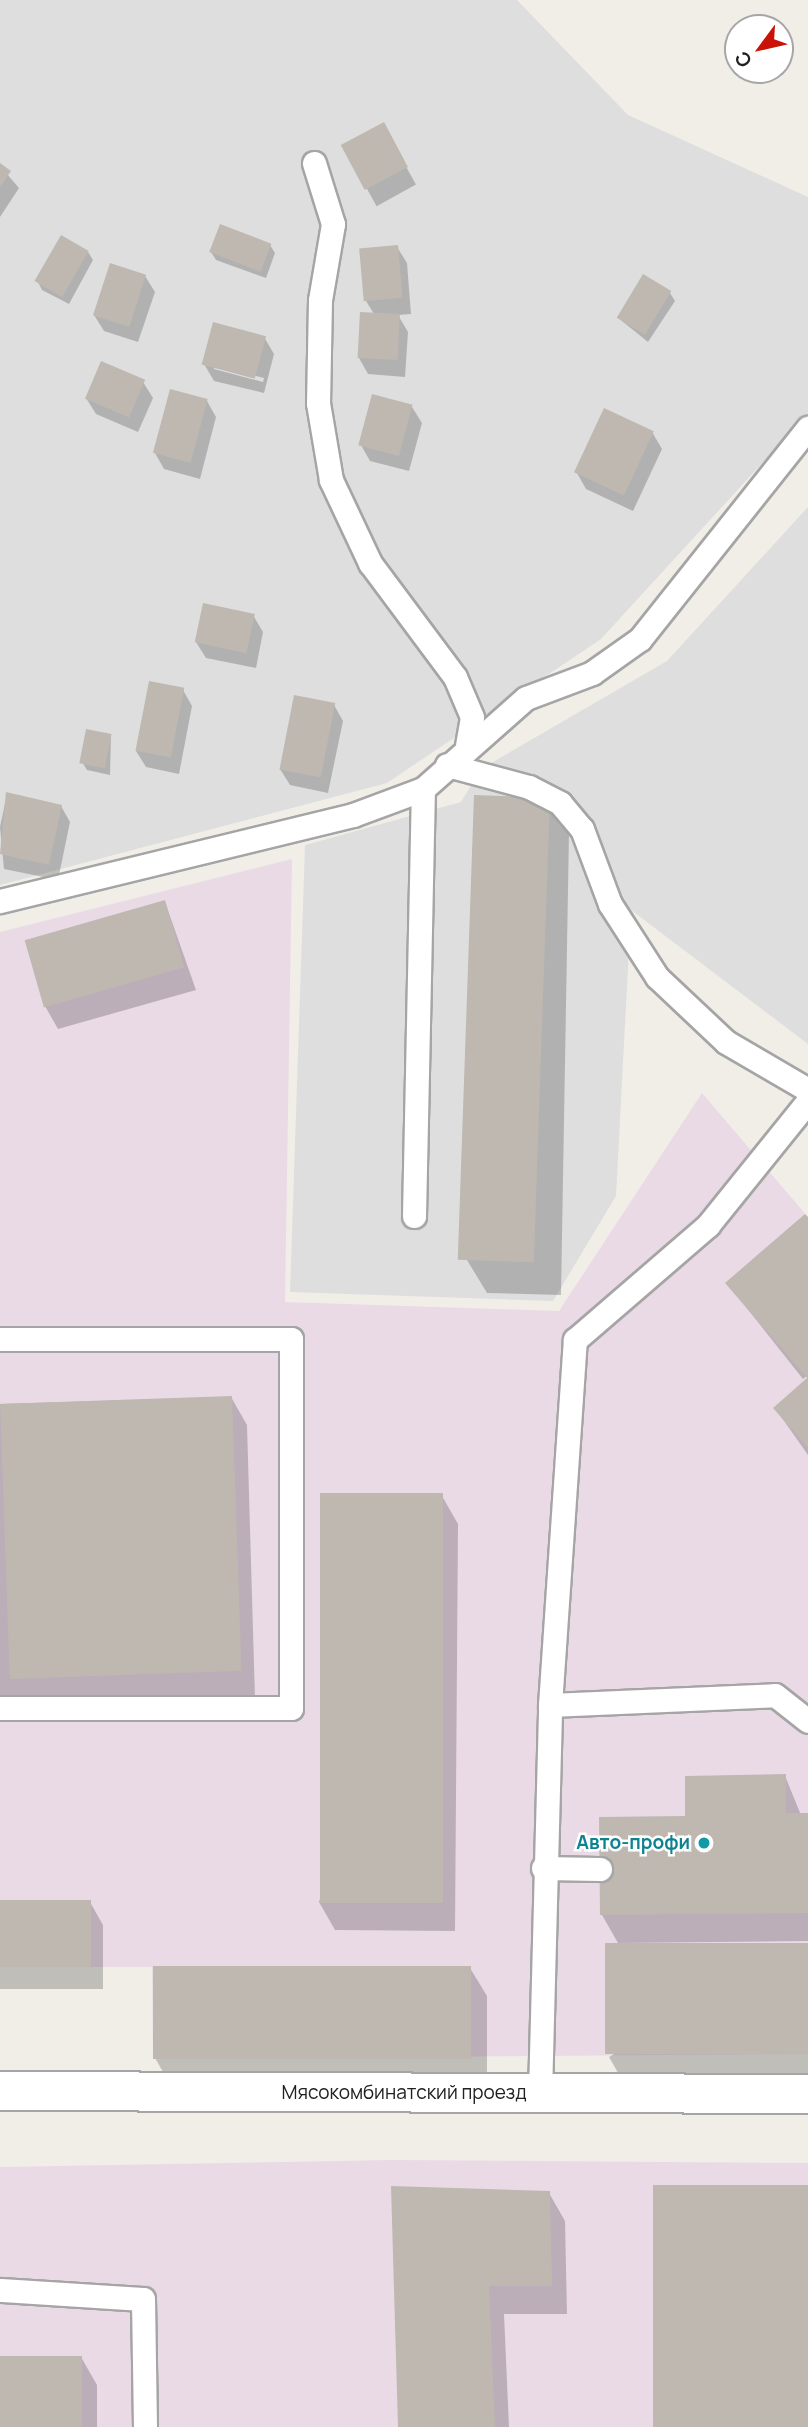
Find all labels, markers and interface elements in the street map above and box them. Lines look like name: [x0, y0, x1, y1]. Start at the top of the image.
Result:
north arrow: [724, 14, 794, 84]
text: С: [728, 46, 758, 72]
place label: Авто-профи: [576, 1832, 690, 1854]
marker: Авто-профи: [696, 1835, 712, 1851]
street label: Мясокомбинатский проезд: [281, 2082, 527, 2104]

